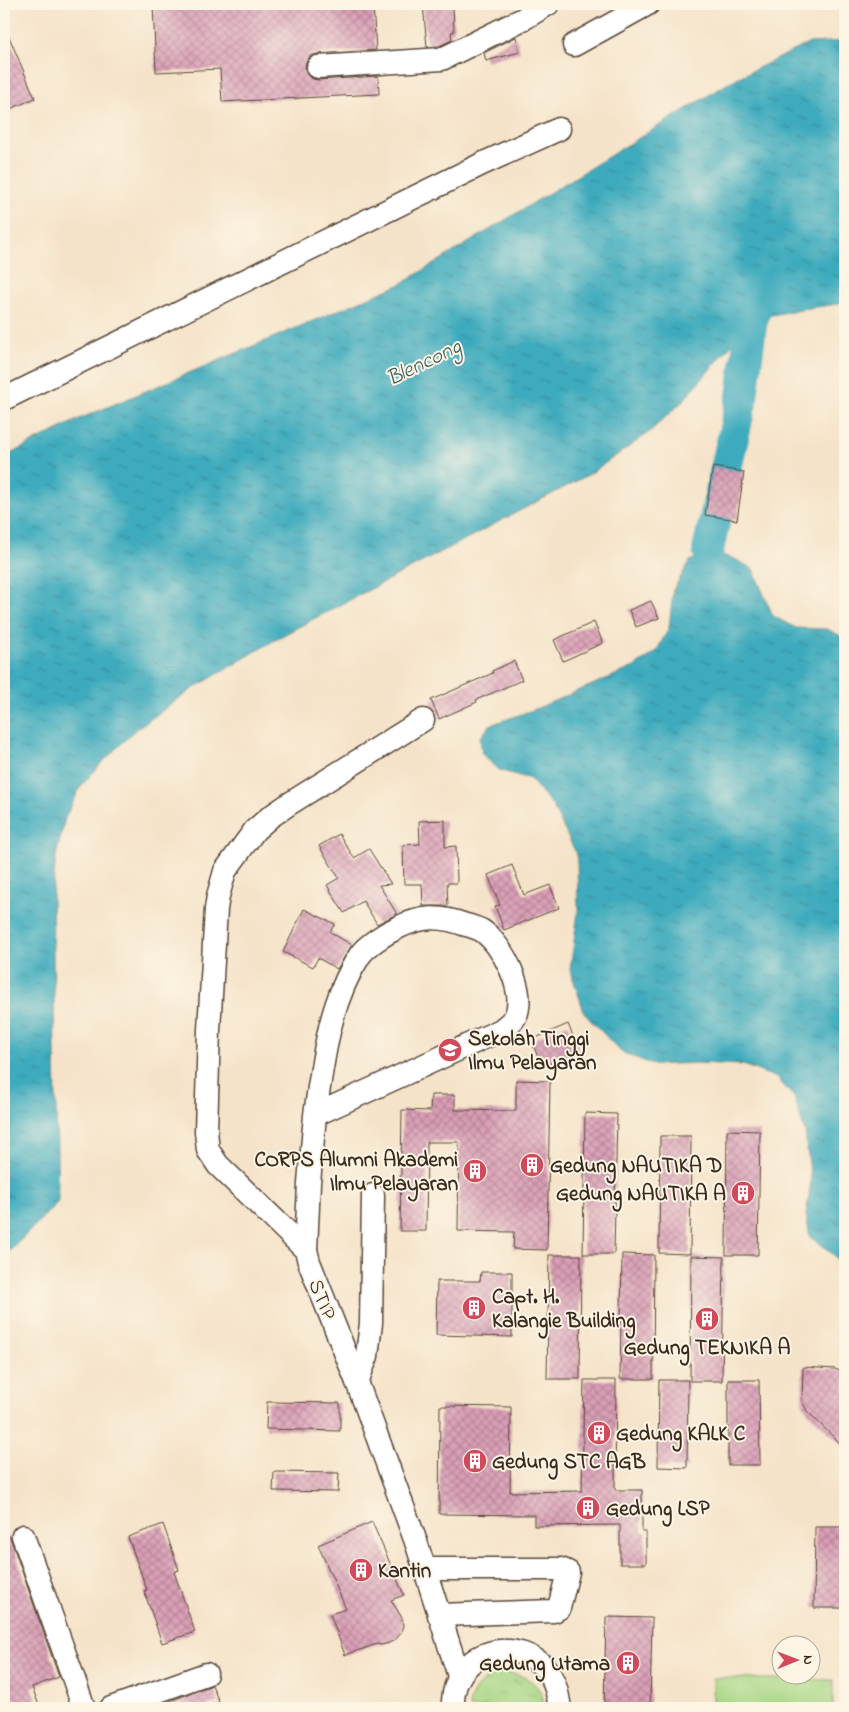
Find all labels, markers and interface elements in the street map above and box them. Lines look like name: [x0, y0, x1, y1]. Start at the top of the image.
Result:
water label: Blencong: [381, 331, 468, 396]
place label: Sekolah Tinggi Ilmu Pelayaran: [468, 1025, 596, 1081]
school or university icon: Sekolah Tinggi Ilmu Pelayaran: [437, 1037, 463, 1063]
place label: CORPS Alumni Akademi Ilmu Pelayaran: [254, 1146, 458, 1202]
building icon: Gedung NAUTIKA D: [519, 1152, 545, 1178]
place label: Gedung NAUTIKA D: [550, 1152, 723, 1184]
building icon: CORPS Alumni Akademi Ilmu Pelayaran: [462, 1158, 488, 1184]
place label: Gedung NAUTIKA A: [556, 1180, 726, 1212]
building icon: Gedung NAUTIKA A: [730, 1180, 756, 1206]
street label: STIP: [299, 1275, 343, 1325]
place label: Capt. H. Kalangie Building: [492, 1283, 635, 1339]
building icon: Capt. H. Kalangie Building: [461, 1295, 487, 1321]
building icon: Gedung TEKNIKA A: [694, 1306, 720, 1332]
place label: Gedung TEKNIKA A: [624, 1334, 790, 1366]
building icon: Gedung KALK C: [586, 1420, 612, 1446]
place label: Gedung KALK C: [616, 1420, 746, 1452]
building icon: Gedung STC AGB: [462, 1448, 488, 1474]
place label: Gedung STC AGB: [492, 1448, 646, 1480]
building icon: Gedung LSP: [575, 1495, 601, 1521]
place label: Gedung LSP: [606, 1495, 710, 1527]
building icon: Kantin: [348, 1557, 374, 1583]
place label: Kantin: [378, 1557, 431, 1587]
north arrow: [772, 1634, 822, 1684]
place label: Gedung Utama: [479, 1650, 610, 1682]
building icon: Gedung Utama: [615, 1650, 641, 1676]
text: N: [797, 1655, 818, 1665]

